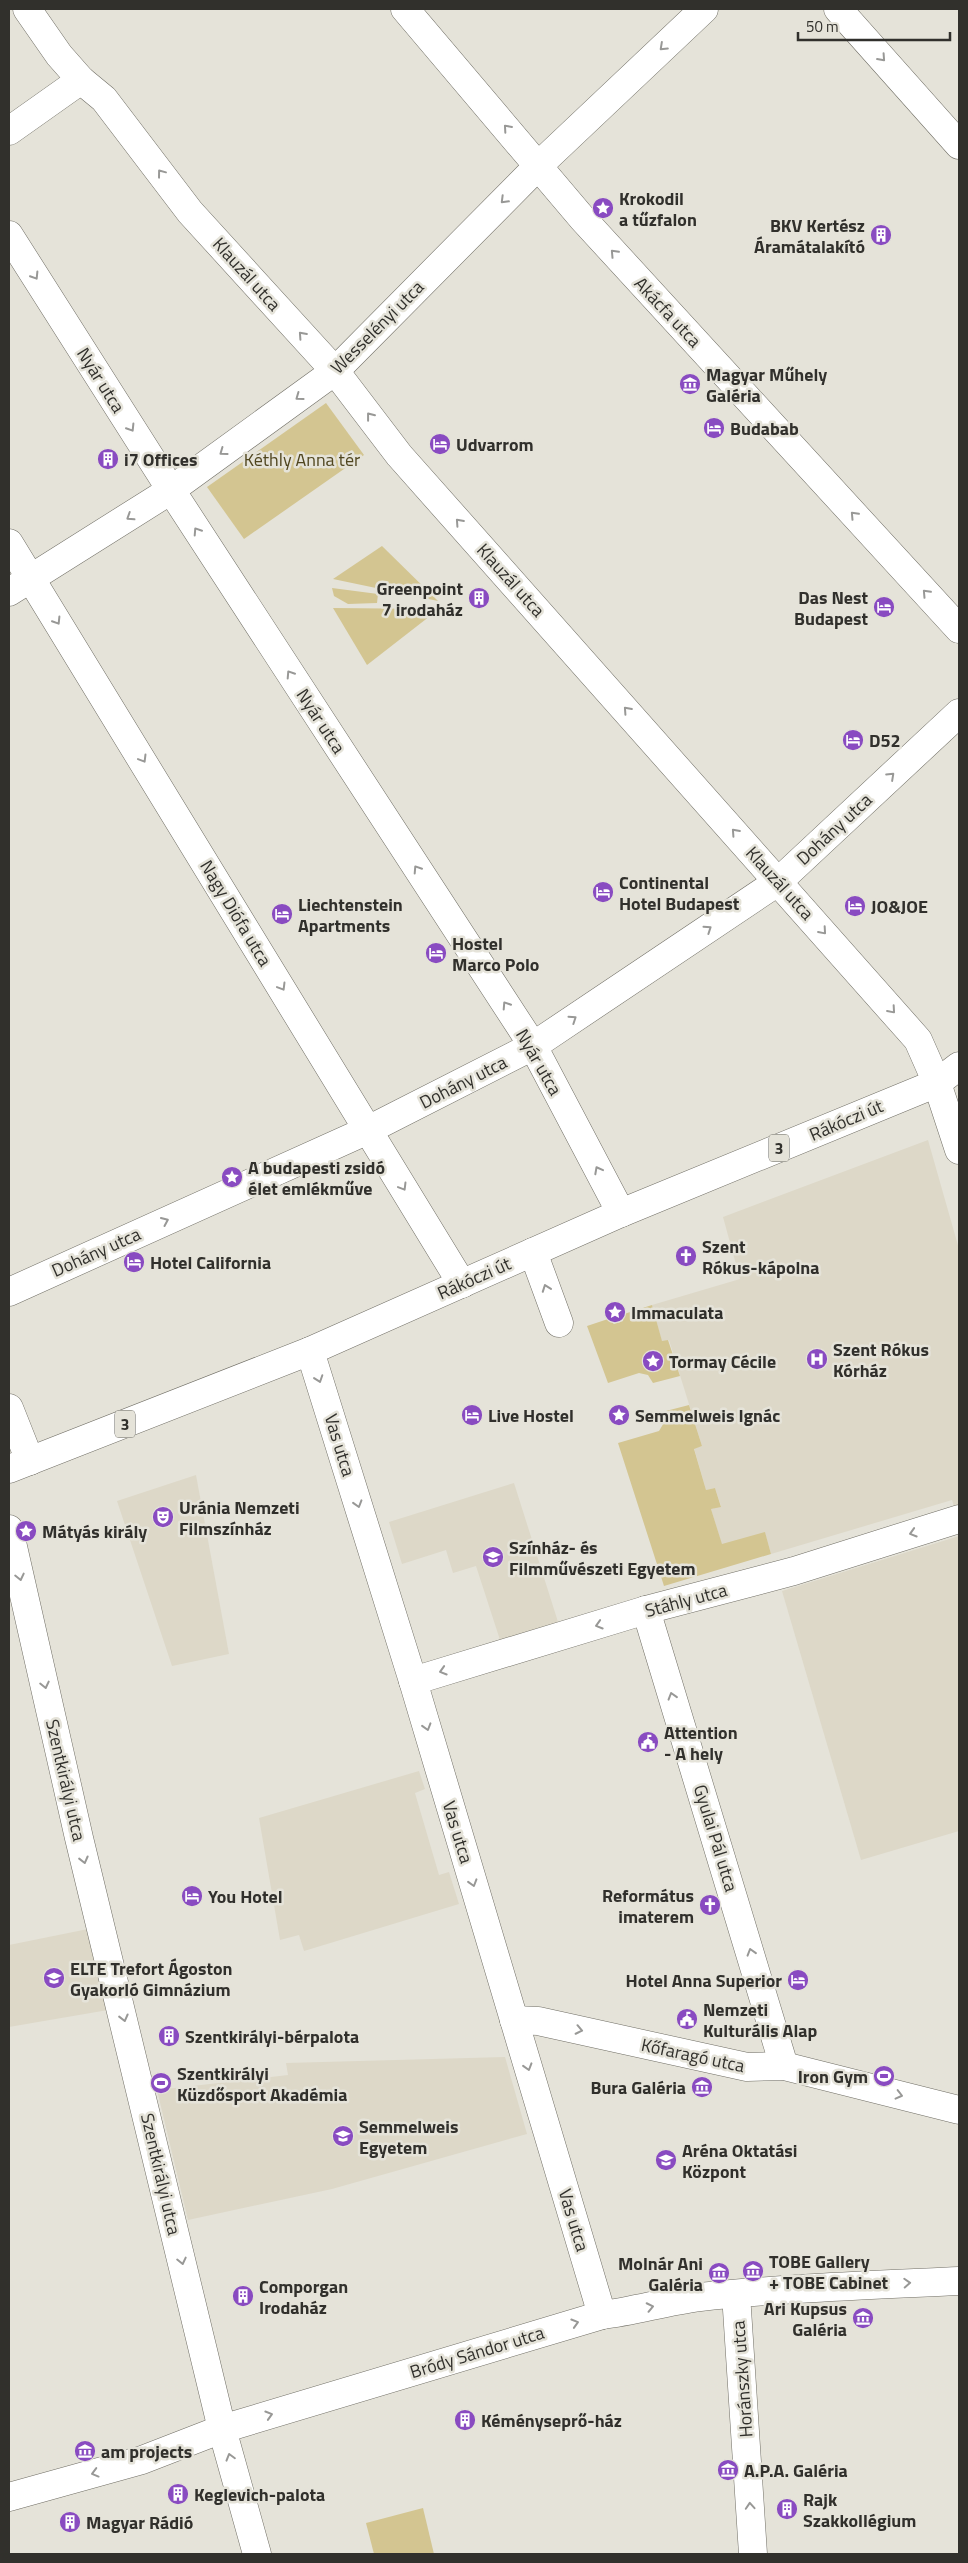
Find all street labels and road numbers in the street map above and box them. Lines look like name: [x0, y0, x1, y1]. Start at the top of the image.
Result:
street label: Klauzál utca: [207, 231, 287, 317]
street label: Akácfa utca: [628, 271, 708, 353]
street label: Wesselényi utca: [324, 274, 430, 380]
street label: Nyár utca: [70, 342, 132, 418]
street label: Klauzál utca: [471, 537, 551, 623]
street label: Nyár utca: [290, 683, 352, 759]
street label: Dohány utca: [790, 787, 878, 871]
street label: Klauzál utca: [740, 840, 820, 926]
street label: Nagy Diófa utca: [194, 855, 278, 971]
street label: Nyár utca: [509, 1024, 569, 1100]
street label: Dohány utca: [415, 1048, 511, 1116]
street label: Rákóczi út: [805, 1092, 888, 1148]
road number: 3: [769, 1134, 789, 1162]
street label: Dohány utca: [47, 1220, 145, 1284]
street label: Rákóczi út: [433, 1250, 516, 1306]
road number: 3: [115, 1410, 135, 1438]
street label: Vas utca: [318, 1410, 362, 1480]
street label: Stáhly utca: [642, 1576, 730, 1624]
street label: Szentkirályi utca: [39, 1716, 93, 1844]
street label: Gyulai Pál utca: [687, 1781, 745, 1895]
street label: Vas utca: [436, 1797, 480, 1867]
street label: Kőfaragó utca: [639, 2031, 747, 2079]
street label: Szentkirályi utca: [134, 2110, 188, 2238]
street label: Vas utca: [552, 2185, 596, 2255]
street label: Bródy Sándor utca: [406, 2319, 548, 2385]
street label: Horánszky utca: [724, 2320, 760, 2438]

